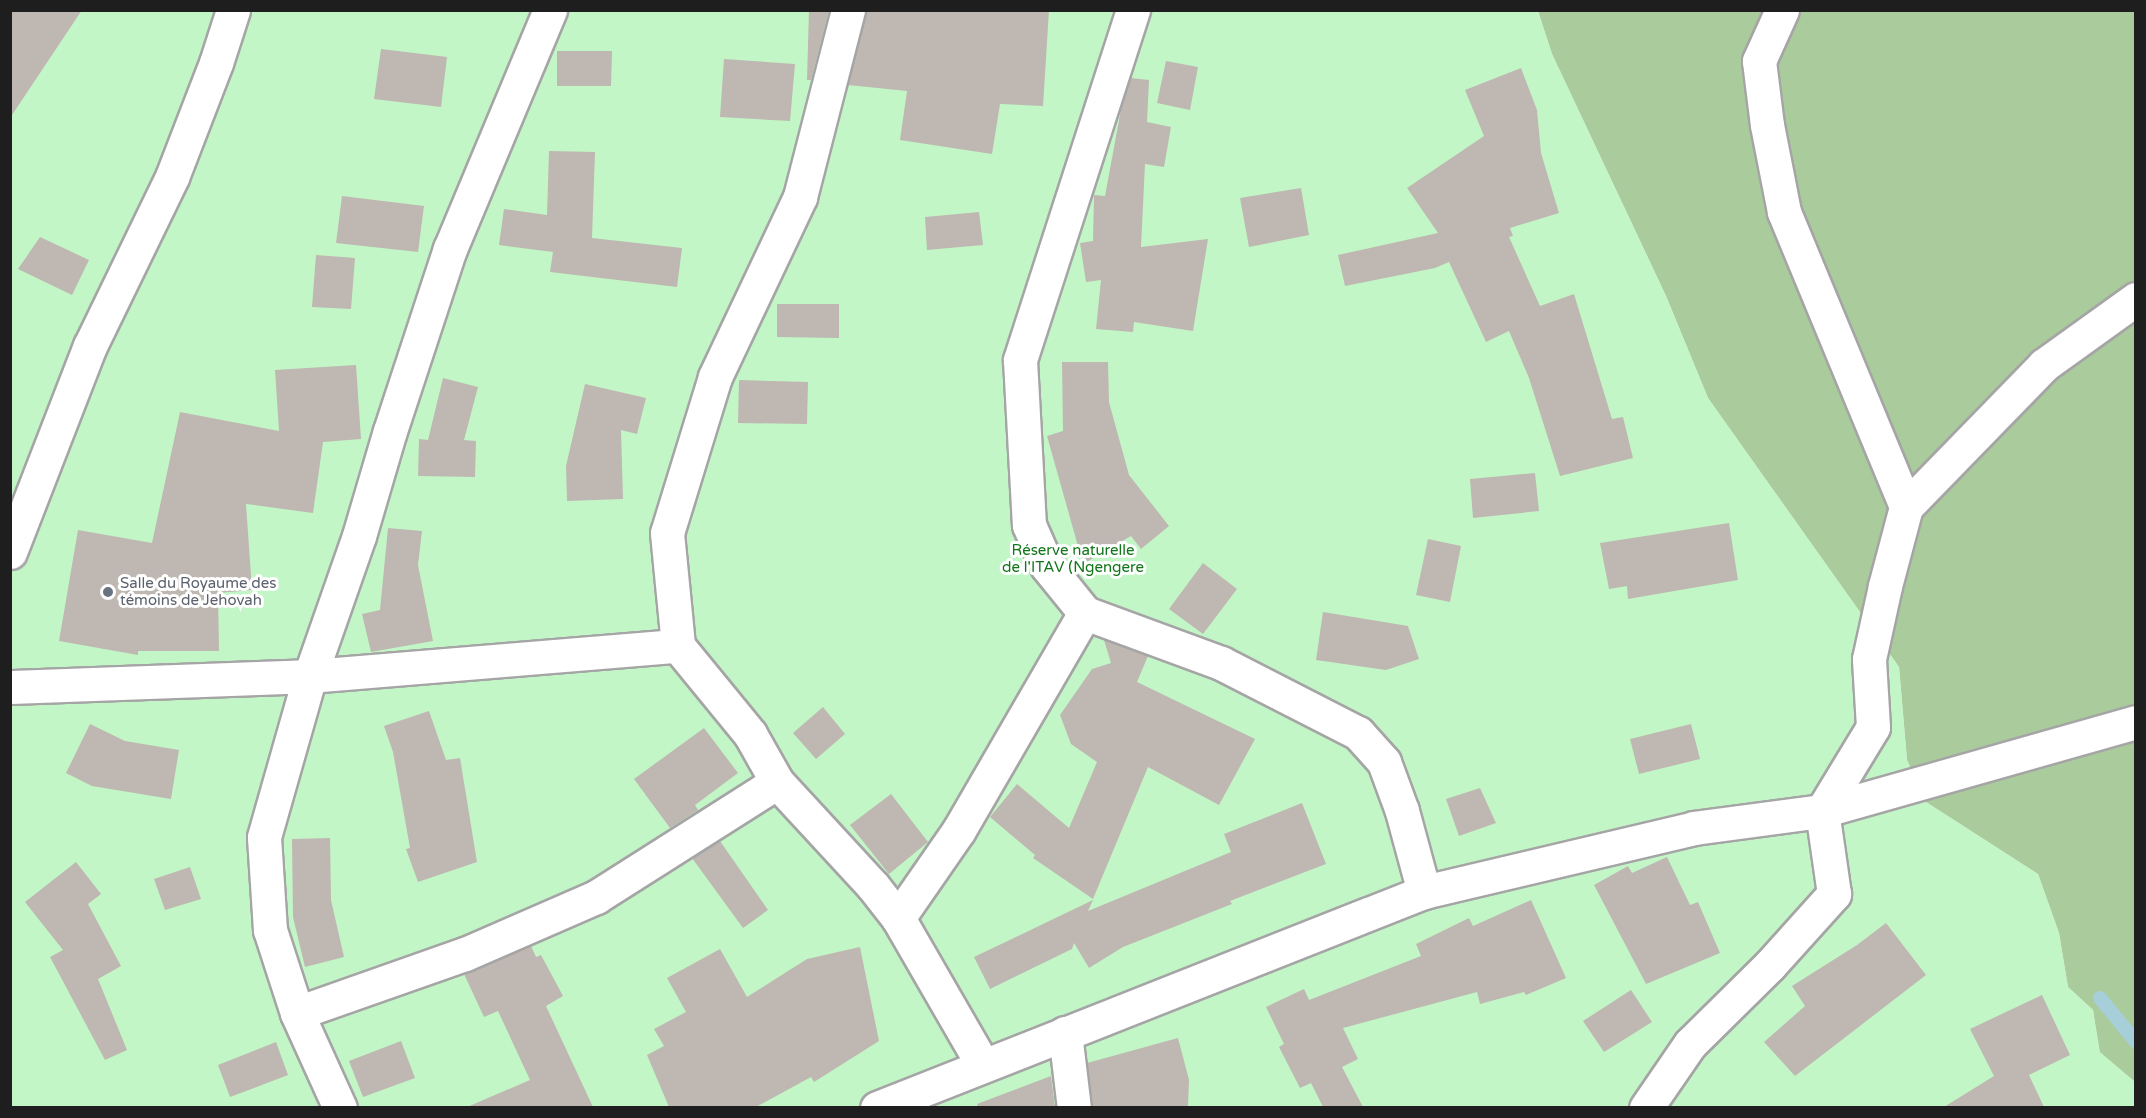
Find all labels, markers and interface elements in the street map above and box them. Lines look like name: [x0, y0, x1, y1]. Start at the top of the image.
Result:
park label: Réserve naturelle de l'ITAV (Ngengere: [1002, 541, 1144, 576]
place label: Salle du Royaume des témoins de Jehovah: [120, 574, 277, 609]
marker: Salle du Royaume des témoins de Jehovah: [101, 585, 115, 599]

